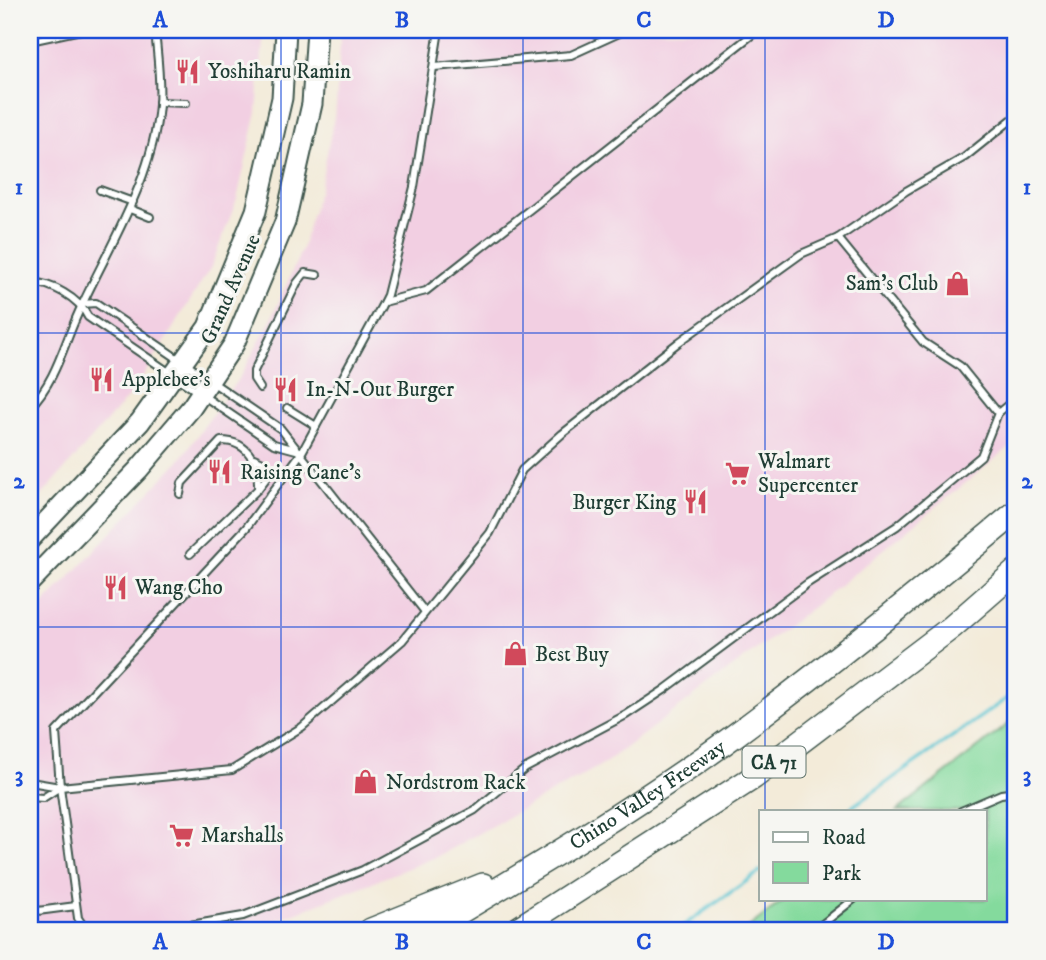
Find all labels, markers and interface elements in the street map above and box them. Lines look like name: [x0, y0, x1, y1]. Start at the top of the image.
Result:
text: A: [152, 6, 169, 35]
text: B: [395, 6, 409, 35]
text: C: [636, 6, 652, 35]
text: D: [877, 6, 895, 35]
restaurant icon: Yoshiharu Ramin: [174, 57, 202, 85]
place label: Yoshiharu Ramin: [208, 59, 351, 85]
text: 1: [15, 173, 23, 202]
text: 1: [1023, 173, 1031, 202]
street label: Grand Avenue: [195, 230, 267, 349]
shop icon: Sam's Club: [944, 269, 972, 297]
place label: Sam's Club: [846, 271, 938, 297]
restaurant icon: Applebee's: [88, 365, 116, 393]
place label: Applebee's: [122, 367, 211, 393]
restaurant icon: In-N-Out Burger: [272, 375, 300, 403]
place label: In-N-Out Burger: [306, 377, 454, 403]
place label: Walmart Supercenter: [757, 449, 858, 499]
restaurant icon: Raising Cane's: [206, 458, 234, 486]
supermarket icon: Walmart Supercenter: [724, 459, 752, 487]
place label: Raising Cane's: [240, 460, 361, 486]
text: 2: [13, 467, 25, 496]
text: 2: [1021, 467, 1033, 496]
restaurant icon: Burger King: [682, 488, 710, 516]
place label: Burger King: [572, 490, 677, 516]
restaurant icon: Wang Cho: [101, 573, 129, 601]
place label: Wang Cho: [134, 575, 223, 601]
shop icon: Best Buy: [501, 640, 529, 668]
place label: Best Buy: [535, 642, 610, 668]
street label: Chino Valley Freeway: [565, 734, 732, 857]
road number: CA 71: [742, 747, 806, 778]
text: 3: [15, 761, 23, 790]
text: 3: [1023, 761, 1031, 790]
shop icon: Nordstrom Rack: [352, 768, 380, 796]
place label: Nordstrom Rack: [386, 770, 526, 796]
legend: [759, 810, 986, 900]
supermarket icon: Marshalls: [167, 821, 195, 849]
place label: Marshalls: [201, 823, 284, 849]
text: Road: [822, 825, 866, 851]
text: Park: [822, 861, 862, 887]
text: A: [152, 928, 169, 957]
text: B: [395, 928, 409, 957]
text: C: [636, 928, 652, 957]
text: D: [877, 928, 895, 957]

